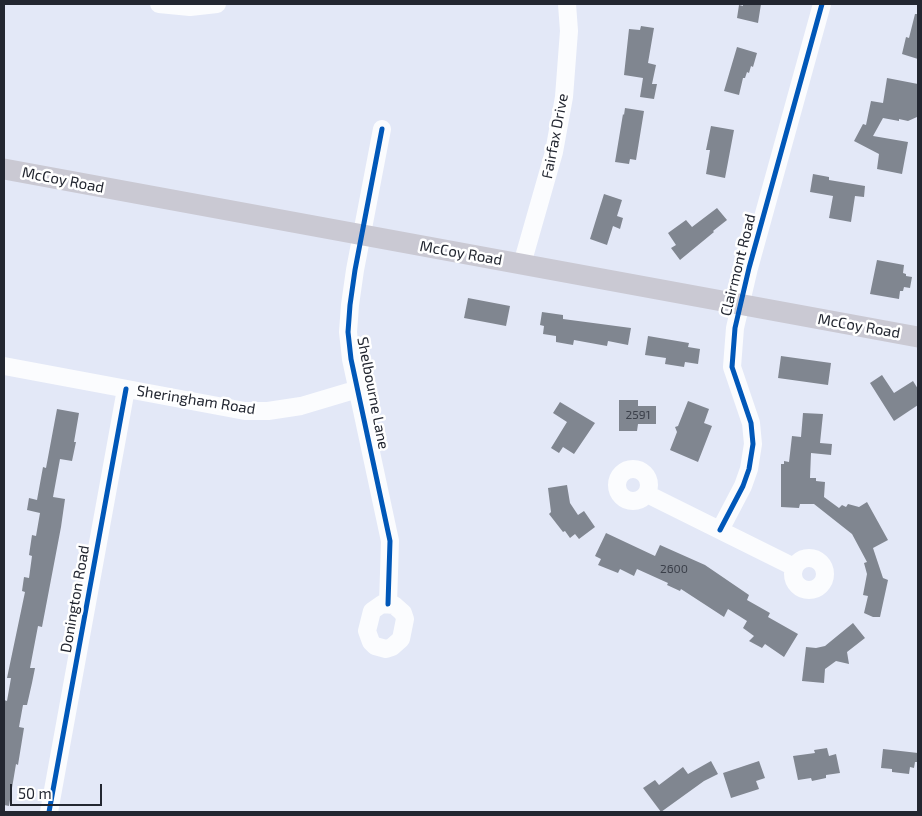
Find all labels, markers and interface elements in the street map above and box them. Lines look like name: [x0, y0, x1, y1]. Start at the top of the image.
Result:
street label: Fairfax Drive: [538, 92, 572, 180]
street label: McCoy Road: [20, 163, 106, 197]
street label: Clairmont Road: [717, 212, 759, 318]
street label: McCoy Road: [418, 237, 504, 269]
street label: McCoy Road: [816, 310, 902, 342]
street label: Shelbourne Lane: [353, 335, 393, 451]
street label: Sheringham Road: [135, 382, 257, 418]
house number: 2591: [626, 408, 650, 422]
street label: Donington Road: [57, 544, 93, 654]
house number: 2600: [660, 562, 688, 576]
scale bar: [12, 774, 105, 806]
text: 50 m: [18, 784, 52, 802]

